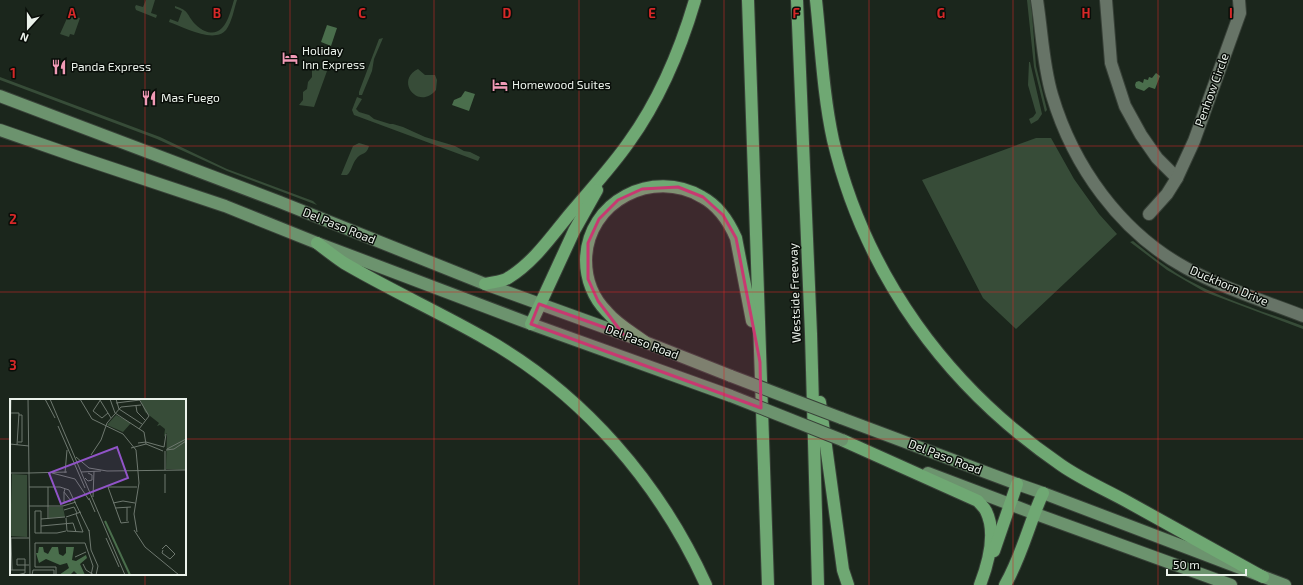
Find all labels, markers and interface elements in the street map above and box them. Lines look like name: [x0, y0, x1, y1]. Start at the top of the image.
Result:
text: A: [68, 5, 77, 21]
text: B: [213, 5, 221, 21]
text: C: [358, 5, 366, 21]
text: D: [503, 5, 512, 21]
text: E: [648, 5, 656, 21]
text: F: [792, 5, 800, 21]
text: G: [937, 5, 945, 21]
text: H: [1082, 5, 1091, 21]
text: I: [1229, 5, 1233, 21]
north arrow: [8, 8, 48, 48]
text: N: [18, 30, 30, 45]
place label: Holiday Inn Express: [302, 43, 365, 71]
hotel icon: Holiday Inn Express: [281, 49, 299, 67]
street label: Penhow Circle: [1191, 51, 1231, 128]
restaurant icon: Panda Express: [50, 58, 68, 76]
place label: Panda Express: [71, 59, 151, 73]
text: 1: [10, 65, 16, 81]
hotel icon: Homewood Suites: [491, 76, 509, 94]
place label: Homewood Suites: [512, 77, 611, 91]
restaurant icon: Mas Fuego: [140, 89, 158, 107]
place label: Mas Fuego: [161, 90, 220, 104]
street label: Del Paso Road: [301, 204, 378, 246]
text: 2: [9, 211, 17, 227]
street label: Westside Freeway: [785, 242, 803, 343]
street label: Duckhorn Drive: [1188, 262, 1271, 308]
street label: Del Paso Road: [604, 321, 681, 361]
text: 3: [9, 357, 17, 373]
inset map: [10, 399, 186, 575]
street label: Del Paso Road: [907, 436, 984, 476]
scale bar: [1167, 551, 1246, 577]
text: 50 m: [1173, 557, 1200, 571]

